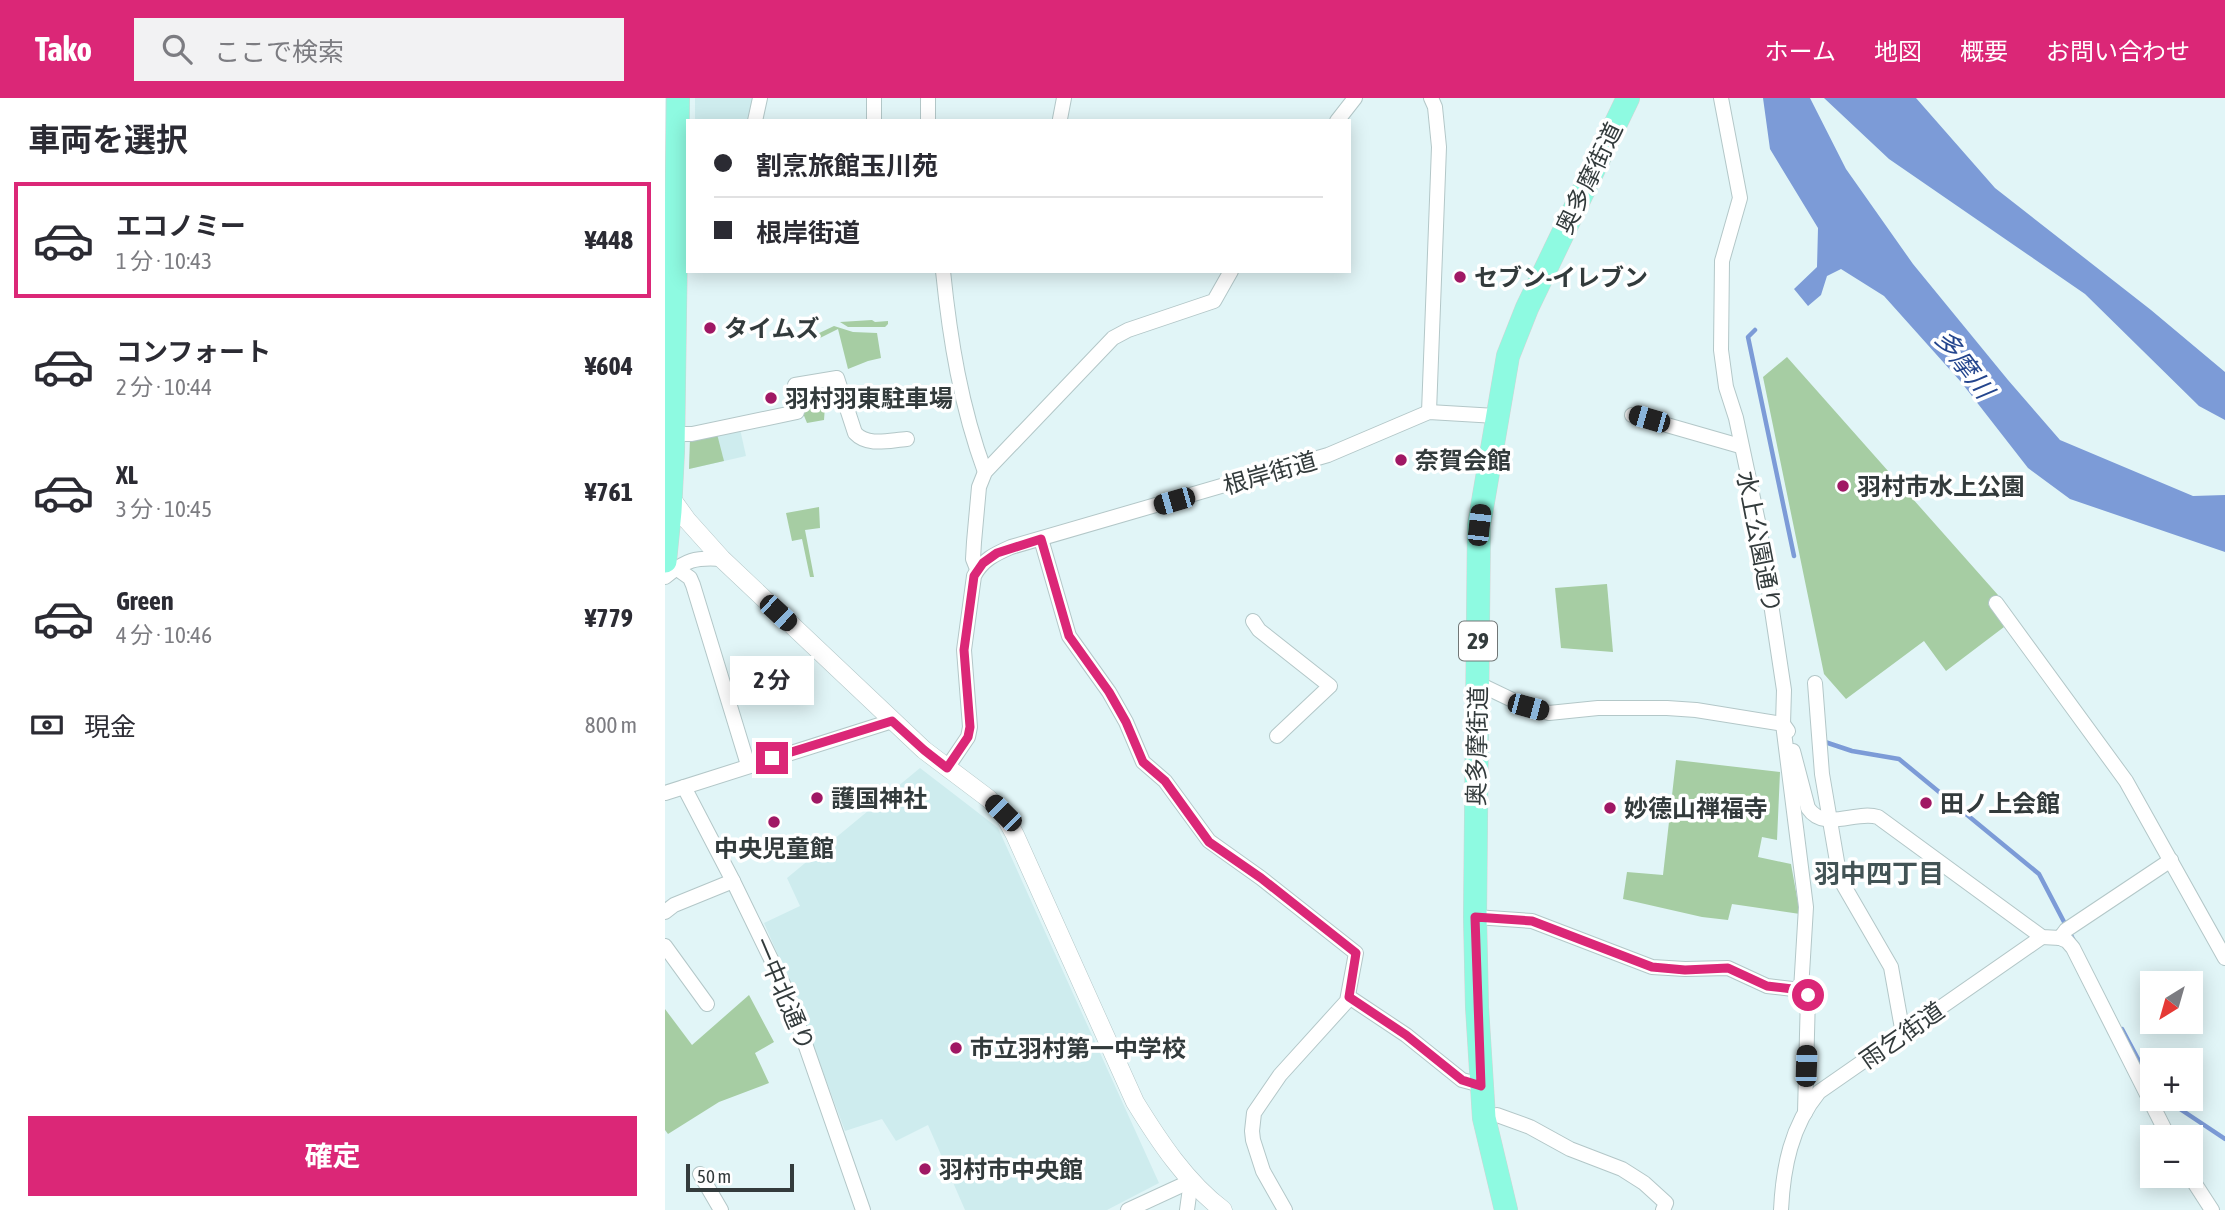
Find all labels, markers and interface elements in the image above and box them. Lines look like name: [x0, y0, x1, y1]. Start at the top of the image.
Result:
search box: [134, 18, 624, 81]
text: Tako: [35, 30, 92, 68]
icon: search: [158, 30, 196, 68]
text: ここで検索: [214, 37, 344, 67]
text: ホーム: [1765, 38, 1836, 65]
text: 地図: [1874, 38, 1922, 65]
text: 概要: [1960, 38, 2008, 65]
text: お問い合わせ: [2046, 38, 2190, 65]
street label: 奥多摩街道: [1551, 118, 1627, 238]
text: 車両を選択: [28, 121, 188, 158]
text: 割烹旅館玉川苑: [756, 151, 938, 181]
icon: car: [32, 209, 95, 272]
text: エコノミー: [116, 211, 246, 241]
text: 根岸街道: [756, 218, 860, 248]
text: ¥448: [585, 225, 633, 255]
text: 1 分 · 10:43: [116, 248, 212, 274]
place label: セブン-イレブン: [1474, 264, 1648, 291]
marker: セブン-イレブン: [1452, 269, 1468, 285]
place label: タイムズ: [724, 315, 820, 342]
marker: タイムズ: [702, 320, 718, 336]
water label: 多摩川: [1929, 324, 2001, 407]
icon: car: [32, 335, 95, 398]
text: コンフォート: [116, 337, 271, 367]
text: ¥604: [585, 351, 633, 381]
text: 2 分 · 10:44: [116, 374, 212, 400]
place label: 羽村羽東駐車場: [785, 385, 953, 412]
marker: 羽村羽東駐車場: [763, 390, 779, 406]
car: [1626, 403, 1673, 435]
street label: 根岸街道: [1220, 447, 1320, 499]
place label: 奈賀会館: [1415, 447, 1511, 474]
marker: 奈賀会館: [1393, 452, 1409, 468]
text: XL: [116, 460, 138, 490]
icon: car: [32, 461, 95, 524]
street label: 水上公園通り: [1732, 469, 1786, 615]
place label: 羽村市水上公園: [1857, 473, 2025, 500]
text: ¥761: [585, 477, 633, 507]
marker: 羽村市水上公園: [1835, 478, 1851, 494]
car: [1151, 485, 1198, 517]
text: 3 分 · 10:45: [116, 496, 212, 522]
car: [1467, 503, 1492, 547]
text: Green: [116, 586, 174, 616]
icon: car: [32, 587, 95, 650]
car: [756, 591, 801, 635]
text: ¥779: [585, 603, 633, 633]
text: 4 分 · 10:46: [116, 622, 212, 648]
road number: 29: [1459, 622, 1497, 660]
callout: 2 分: [730, 656, 814, 706]
text: 2 分: [754, 667, 790, 693]
street label: 奥多摩街道: [1462, 686, 1492, 806]
car: [1505, 691, 1552, 723]
icon: cash: [28, 706, 66, 744]
text: 現金: [84, 712, 136, 742]
text: 800 m: [585, 712, 637, 738]
route end: [756, 742, 788, 774]
place label: 護国神社: [831, 785, 927, 812]
marker: 護国神社: [809, 790, 825, 806]
place label: 田ノ上会館: [1940, 790, 2060, 817]
car: [981, 791, 1026, 835]
place label: 妙德山禅福寺: [1624, 795, 1768, 822]
marker: 田ノ上会館: [1918, 795, 1934, 811]
marker: 妙德山禅福寺: [1602, 800, 1618, 816]
marker: 中央児童館: [766, 814, 782, 830]
place label: 中央児童館: [714, 835, 834, 862]
district label: 羽中四丁目: [1814, 859, 1944, 889]
street label: 一中北通り: [748, 933, 820, 1055]
north arrow: [2140, 971, 2203, 1034]
map controls: [2140, 971, 2203, 1188]
route start: [1792, 979, 1824, 1011]
street label: 雨乞街道: [1855, 996, 1949, 1074]
place label: 市立羽村第一中学校: [970, 1035, 1186, 1062]
marker: 市立羽村第一中学校: [948, 1040, 964, 1056]
car: [1795, 1045, 1818, 1087]
button: +: [2140, 1048, 2203, 1111]
button: 確定: [28, 1116, 637, 1196]
button: −: [2140, 1125, 2203, 1188]
place label: 羽村市中央館: [939, 1156, 1083, 1183]
scale bar: [686, 1161, 795, 1193]
marker: 羽村市中央館: [917, 1161, 933, 1177]
text: 50 m: [697, 1165, 731, 1187]

